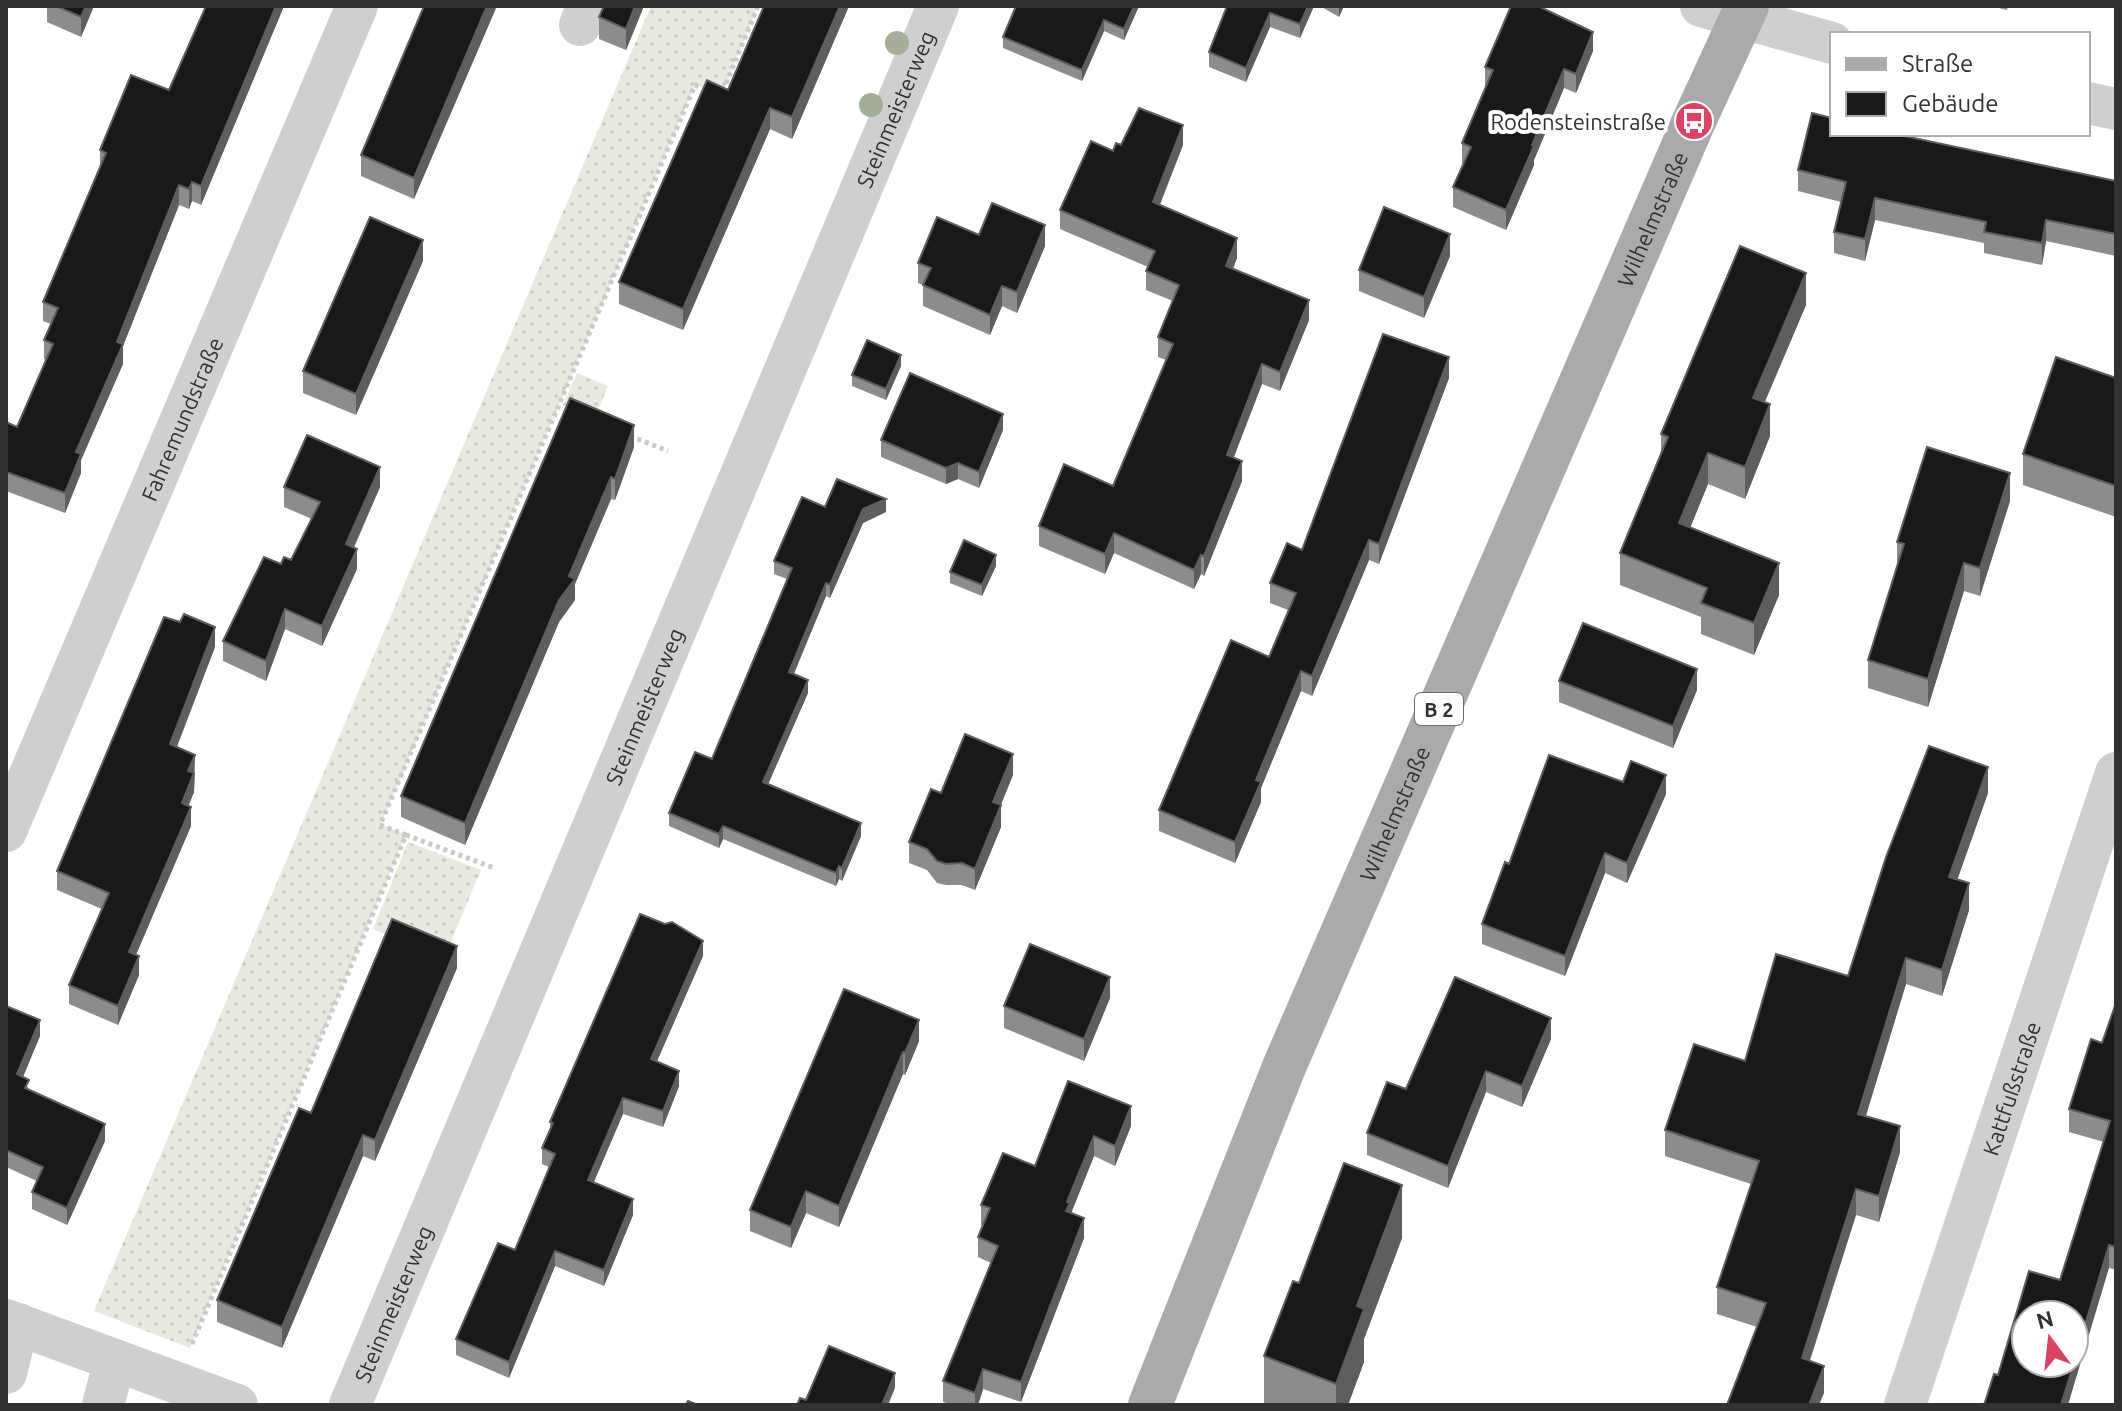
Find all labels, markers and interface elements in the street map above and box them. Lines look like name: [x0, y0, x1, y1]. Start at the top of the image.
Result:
street label: Steinmeisterweg: [851, 27, 939, 191]
legend: [1830, 32, 2090, 136]
text: Straße: [1902, 50, 1973, 77]
text: Gebäude: [1902, 90, 1999, 117]
bus stop icon: Rodensteinstraße: [1673, 100, 1715, 142]
place label: Rodensteinstraße: [1490, 109, 1666, 134]
street label: Wilhelmstraße: [1611, 147, 1692, 290]
street label: Fahremundstraße: [136, 333, 227, 504]
street label: Steinmeisterweg: [600, 624, 688, 788]
road number: B 2: [1415, 693, 1463, 725]
street label: Wilhelmstraße: [1354, 742, 1434, 885]
street label: Kattfußstraße: [1977, 1018, 2045, 1158]
street label: Steinmeisterweg: [349, 1221, 437, 1386]
north arrow: [2010, 1299, 2090, 1379]
text: N: [2034, 1305, 2056, 1333]

